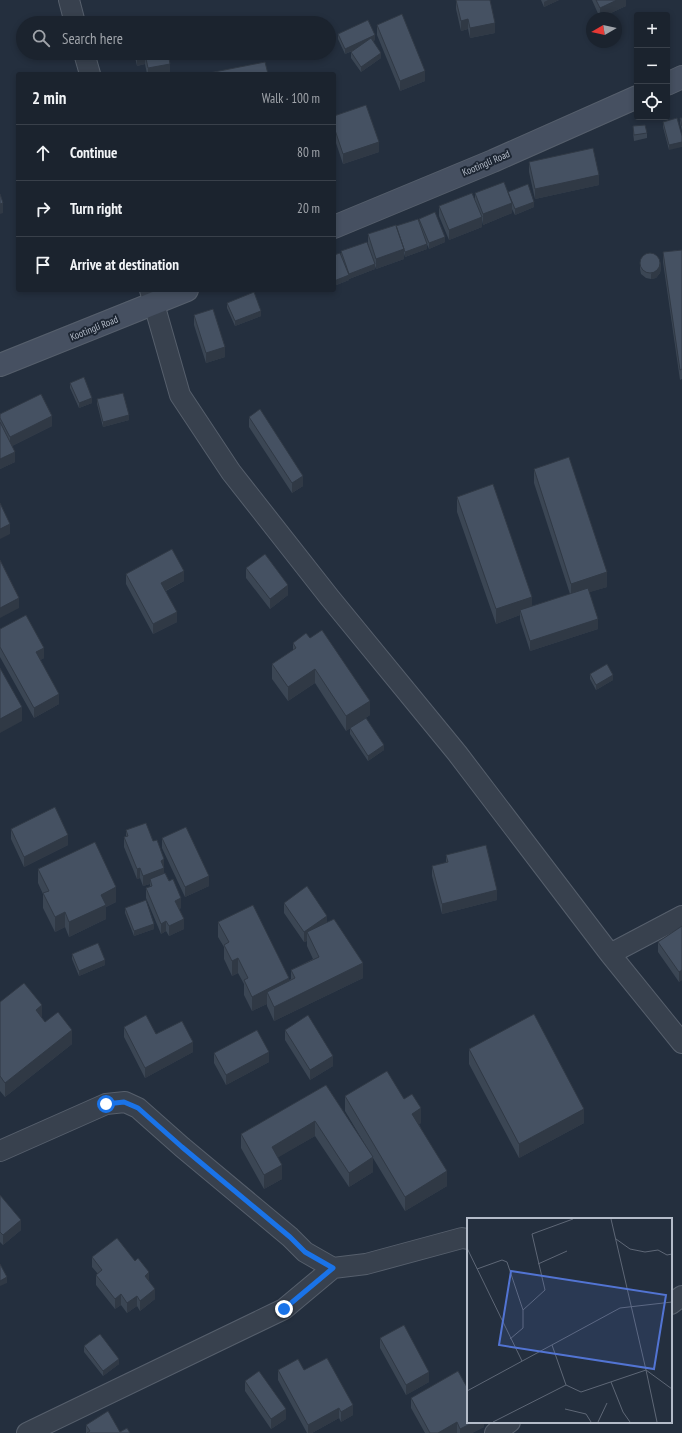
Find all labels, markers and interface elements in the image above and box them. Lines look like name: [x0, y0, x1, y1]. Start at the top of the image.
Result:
north arrow: [586, 12, 622, 48]
map controls: [634, 12, 670, 120]
button: +: [634, 12, 670, 48]
search box: [16, 16, 336, 60]
icon: search: [30, 27, 52, 49]
text: Search here: [62, 29, 123, 48]
button: −: [634, 48, 670, 84]
button: locate: [634, 84, 670, 120]
text: 2 min: [32, 87, 66, 109]
text: Walk · 100 m: [262, 90, 320, 107]
icon: ahead: [32, 142, 54, 164]
text: Continue: [70, 143, 117, 162]
text: 80 m: [297, 144, 320, 161]
street label: Kootingli Road: [460, 147, 512, 179]
icon: right: [32, 198, 54, 220]
text: Turn right: [70, 199, 122, 218]
text: 20 m: [297, 200, 320, 217]
icon: arrive: [32, 254, 54, 276]
text: Arrive at destination: [70, 255, 179, 274]
street label: Kootingli Road: [68, 313, 120, 343]
route start: [97, 1095, 115, 1113]
inset map: [467, 1218, 672, 1423]
route end: [275, 1300, 293, 1318]

